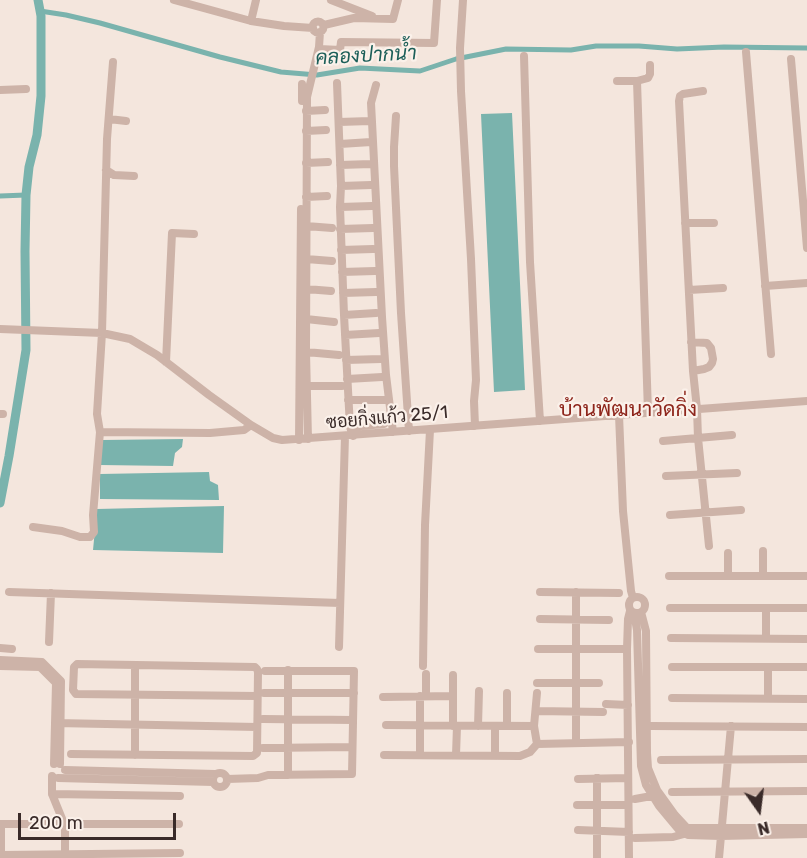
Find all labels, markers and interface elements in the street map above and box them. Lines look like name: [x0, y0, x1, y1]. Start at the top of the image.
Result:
water label: คลองปากน้ำ: [315, 41, 417, 71]
district label: บ้านพัฒนาวัดกิ่ง: [559, 397, 697, 423]
street label: ซอยกิ่งแก้ว 25/1: [325, 402, 449, 434]
north arrow: [729, 780, 789, 840]
scale bar: [21, 801, 178, 839]
text: 200 m: [29, 812, 83, 834]
text: N: [756, 817, 771, 839]

